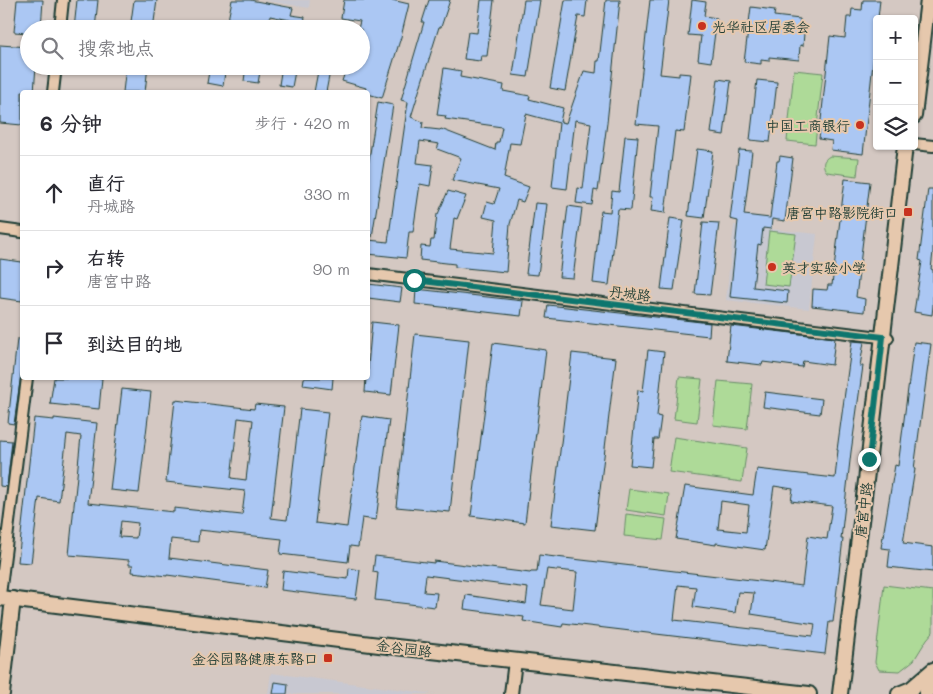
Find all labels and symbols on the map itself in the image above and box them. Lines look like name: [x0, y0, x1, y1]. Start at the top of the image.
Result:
place label: 光华社区居委会: [712, 17, 810, 36]
marker: 光华社区居委会: [696, 20, 708, 32]
place label: 中国工商银行: [766, 116, 850, 135]
marker: 中国工商银行: [854, 119, 866, 131]
place label: 唐宫中路影院街口: [786, 203, 898, 222]
marker: 唐宫中路影院街口: [902, 206, 914, 218]
place label: 英才实验小学: [782, 258, 866, 277]
marker: 英才实验小学: [766, 261, 778, 273]
route start: [403, 269, 426, 292]
street label: 丹城路: [608, 281, 652, 305]
route end: [858, 448, 881, 471]
street label: 唐宫中路: [850, 481, 876, 539]
street label: 金谷园路: [375, 635, 433, 661]
place label: 金谷园路健康东路口: [192, 649, 318, 668]
marker: 金谷园路健康东路口: [322, 652, 334, 664]

